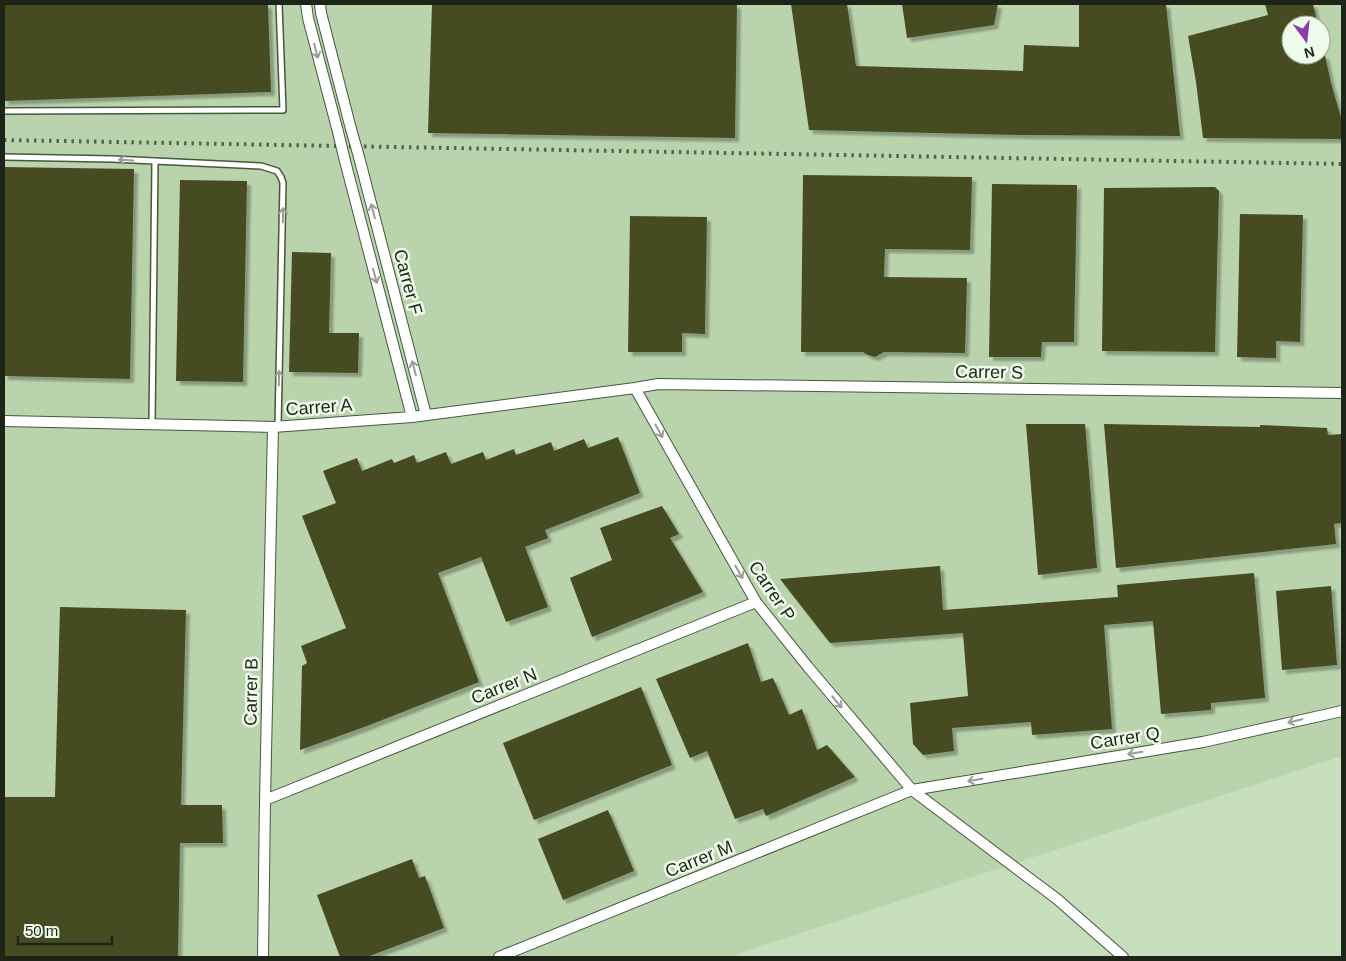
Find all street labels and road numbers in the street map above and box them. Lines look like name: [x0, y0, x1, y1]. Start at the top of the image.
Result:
street label: Carrer F: [390, 247, 426, 317]
street label: Carrer S: [955, 361, 1023, 383]
street label: Carrer A: [285, 395, 353, 419]
street label: Carrer P: [745, 557, 799, 625]
street label: Carrer B: [240, 658, 262, 726]
street label: Carrer N: [468, 664, 540, 708]
street label: Carrer Q: [1089, 723, 1161, 753]
street label: Carrer M: [662, 836, 736, 882]

